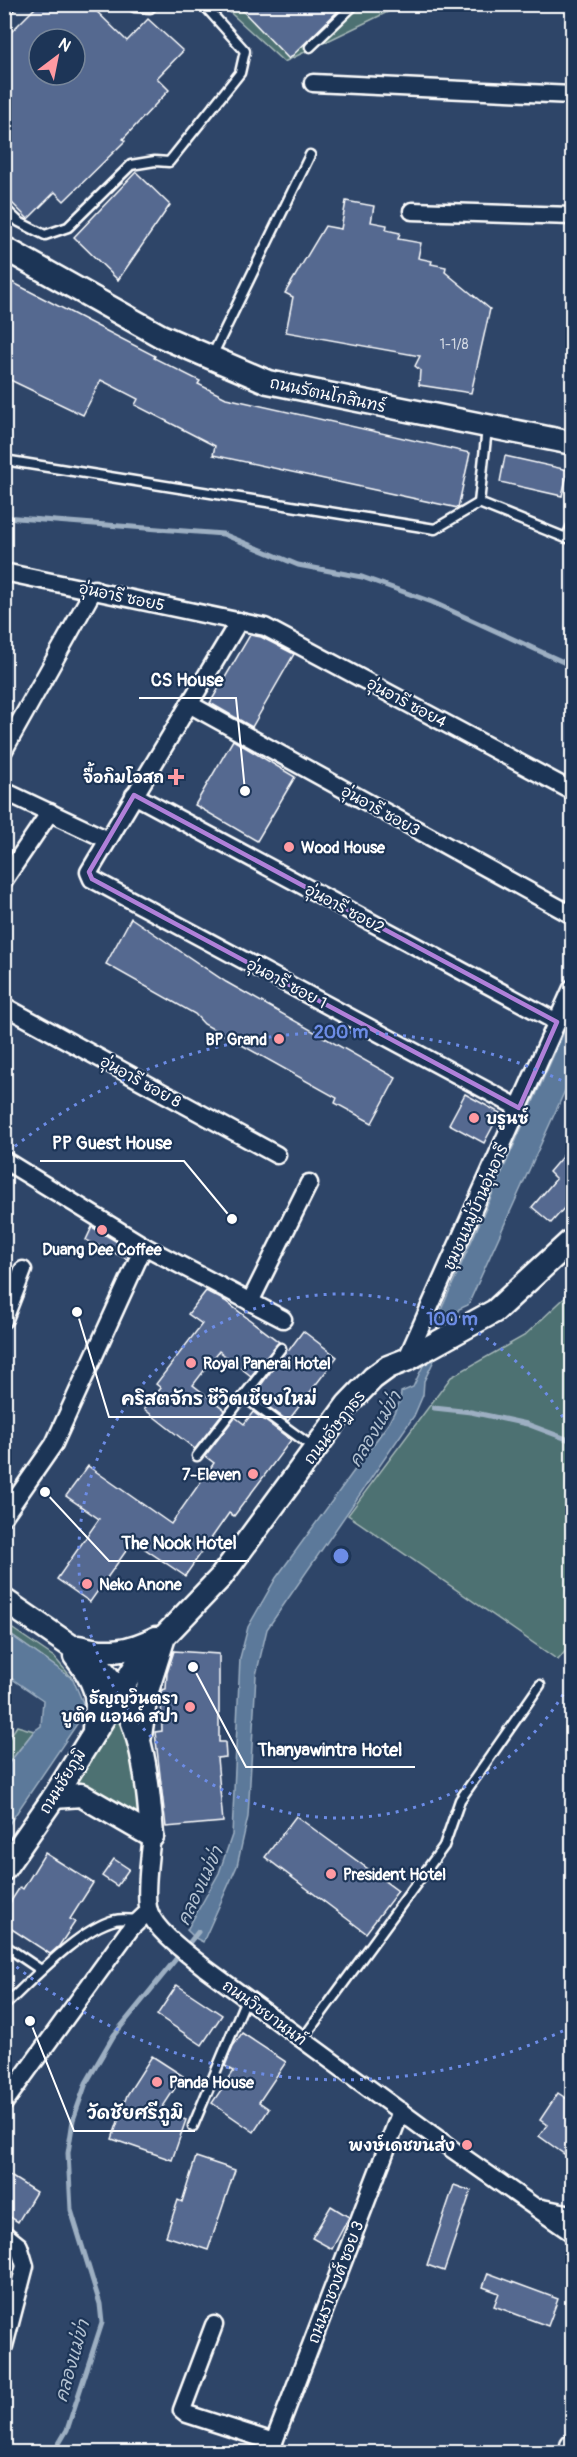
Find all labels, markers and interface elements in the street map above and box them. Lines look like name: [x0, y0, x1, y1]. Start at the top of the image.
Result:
north arrow: [27, 27, 87, 87]
text: N: [55, 34, 74, 57]
house number: 1-1/8: [440, 336, 469, 353]
street label: ถนนรัตนโกสินทร์: [268, 371, 389, 417]
street label: อุ่นอารี ซอย5: [77, 576, 167, 618]
callout: CS House: [139, 662, 236, 698]
text: CS House: [151, 669, 224, 692]
street label: อุ่นอารี ซอย4: [362, 672, 451, 734]
place label: จื้อกิมโอสถ: [83, 761, 164, 788]
marker: จื้อกิมโอสถ: [169, 770, 183, 784]
street label: อุ่นอารี ซอย3: [337, 779, 424, 842]
place label: Wood House: [301, 838, 386, 858]
marker: Wood House: [282, 840, 296, 854]
street label: อุ่นอารี ซอย2: [301, 878, 389, 940]
street label: อุ่นอารี ซอย 1: [242, 953, 331, 1015]
text: 200 m: [314, 1021, 368, 1044]
place label: BP Grand: [205, 1030, 267, 1050]
marker: BP Grand: [272, 1032, 286, 1046]
street label: อุ่นอารี ซอย 8: [96, 1050, 185, 1114]
place label: บรูนซ์: [486, 1107, 529, 1130]
marker: บรูนซ์: [467, 1111, 481, 1125]
callout: PP Guest House: [40, 1125, 184, 1161]
text: PP Guest House: [52, 1132, 173, 1155]
street label: ชุมชนหมู่บ้านอุ่นอารี: [437, 1140, 515, 1274]
marker: Duang Dee Coffee: [95, 1223, 109, 1237]
place label: Duang Dee Coffee: [42, 1240, 163, 1260]
text: 100 m: [426, 1308, 478, 1331]
place label: Royal Panerai Hotel: [203, 1354, 331, 1374]
marker: Royal Panerai Hotel: [184, 1356, 198, 1370]
callout: คริสตจักร ชีวิตเชียงใหม่: [109, 1381, 329, 1417]
street label: ถนนอัษฎาธร: [299, 1386, 371, 1469]
water label: คลองแม่ข่า: [343, 1386, 408, 1471]
text: คริสตจักร ชีวิตเชียงใหม่: [121, 1387, 317, 1411]
place label: 7-Eleven: [182, 1465, 241, 1485]
marker: 7-Eleven: [246, 1467, 260, 1481]
callout: The Nook Hotel: [109, 1525, 249, 1561]
text: The Nook Hotel: [120, 1532, 237, 1555]
centre of rings: [331, 1546, 351, 1566]
place label: Neko Anone: [99, 1575, 183, 1595]
marker: Neko Anone: [80, 1577, 94, 1591]
place label: ธัญญวินตรา บูติค แอนด์ สปา: [61, 1688, 178, 1728]
marker: ธัญญวินตรา บูติค แอนด์ สปา: [183, 1700, 197, 1714]
callout: Thanyawintra Hotel: [246, 1731, 415, 1767]
text: Thanyawintra Hotel: [257, 1739, 402, 1762]
street label: ถนนชัยภูมิ: [34, 1745, 92, 1819]
water label: คลองแม่ข่า: [171, 1842, 229, 1929]
place label: President Hotel: [343, 1865, 446, 1885]
marker: President Hotel: [324, 1867, 338, 1881]
street label: ถนนวิชยานนท์: [218, 1974, 312, 2050]
place label: Panda House: [169, 2073, 255, 2093]
marker: Panda House: [150, 2075, 164, 2089]
callout: วัดชัยศรีภูมิ: [74, 2095, 195, 2131]
text: วัดชัยศรีภูมิ: [87, 2101, 183, 2126]
place label: พงษ์เดชขนส่ง: [349, 2134, 455, 2156]
marker: พงษ์เดชขนส่ง: [460, 2138, 474, 2152]
street label: ถนนราชวงศ์ ซอย 3: [302, 2218, 368, 2346]
water label: คลองแม่ข่า: [49, 2316, 95, 2405]

